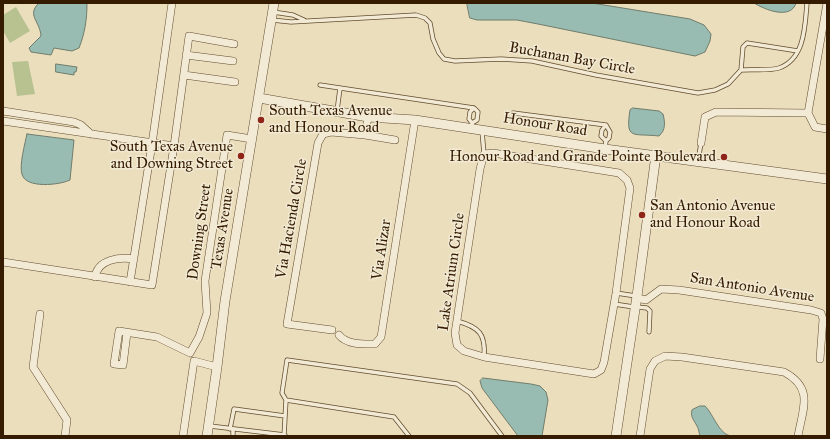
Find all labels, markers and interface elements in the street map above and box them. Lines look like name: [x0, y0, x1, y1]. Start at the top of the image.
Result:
street label: Buchanan Bay Circle: [508, 39, 636, 79]
place label: South Texas Avenue and Honour Road: [269, 102, 392, 137]
street label: Honour Road: [502, 109, 588, 141]
marker: South Texas Avenue and Honour Road: [256, 115, 266, 125]
place label: South Texas Avenue and Downing Street: [110, 138, 233, 173]
place label: Honour Road and Grande Pointe Boulevard: [449, 148, 716, 166]
marker: South Texas Avenue and Downing Street: [236, 151, 246, 161]
marker: Honour Road and Grande Pointe Boulevard: [719, 152, 729, 162]
street label: Via Hacienda Circle: [273, 157, 311, 281]
street label: Downing Street: [184, 183, 216, 281]
street label: Texas Avenue: [208, 187, 238, 271]
place label: San Antonio Avenue and Honour Road: [650, 197, 776, 232]
marker: San Antonio Avenue and Honour Road: [637, 210, 647, 220]
street label: Lake Atrium Circle: [435, 212, 469, 332]
street label: Via Alizar: [368, 218, 396, 282]
street label: San Antonio Avenue: [689, 269, 815, 307]

